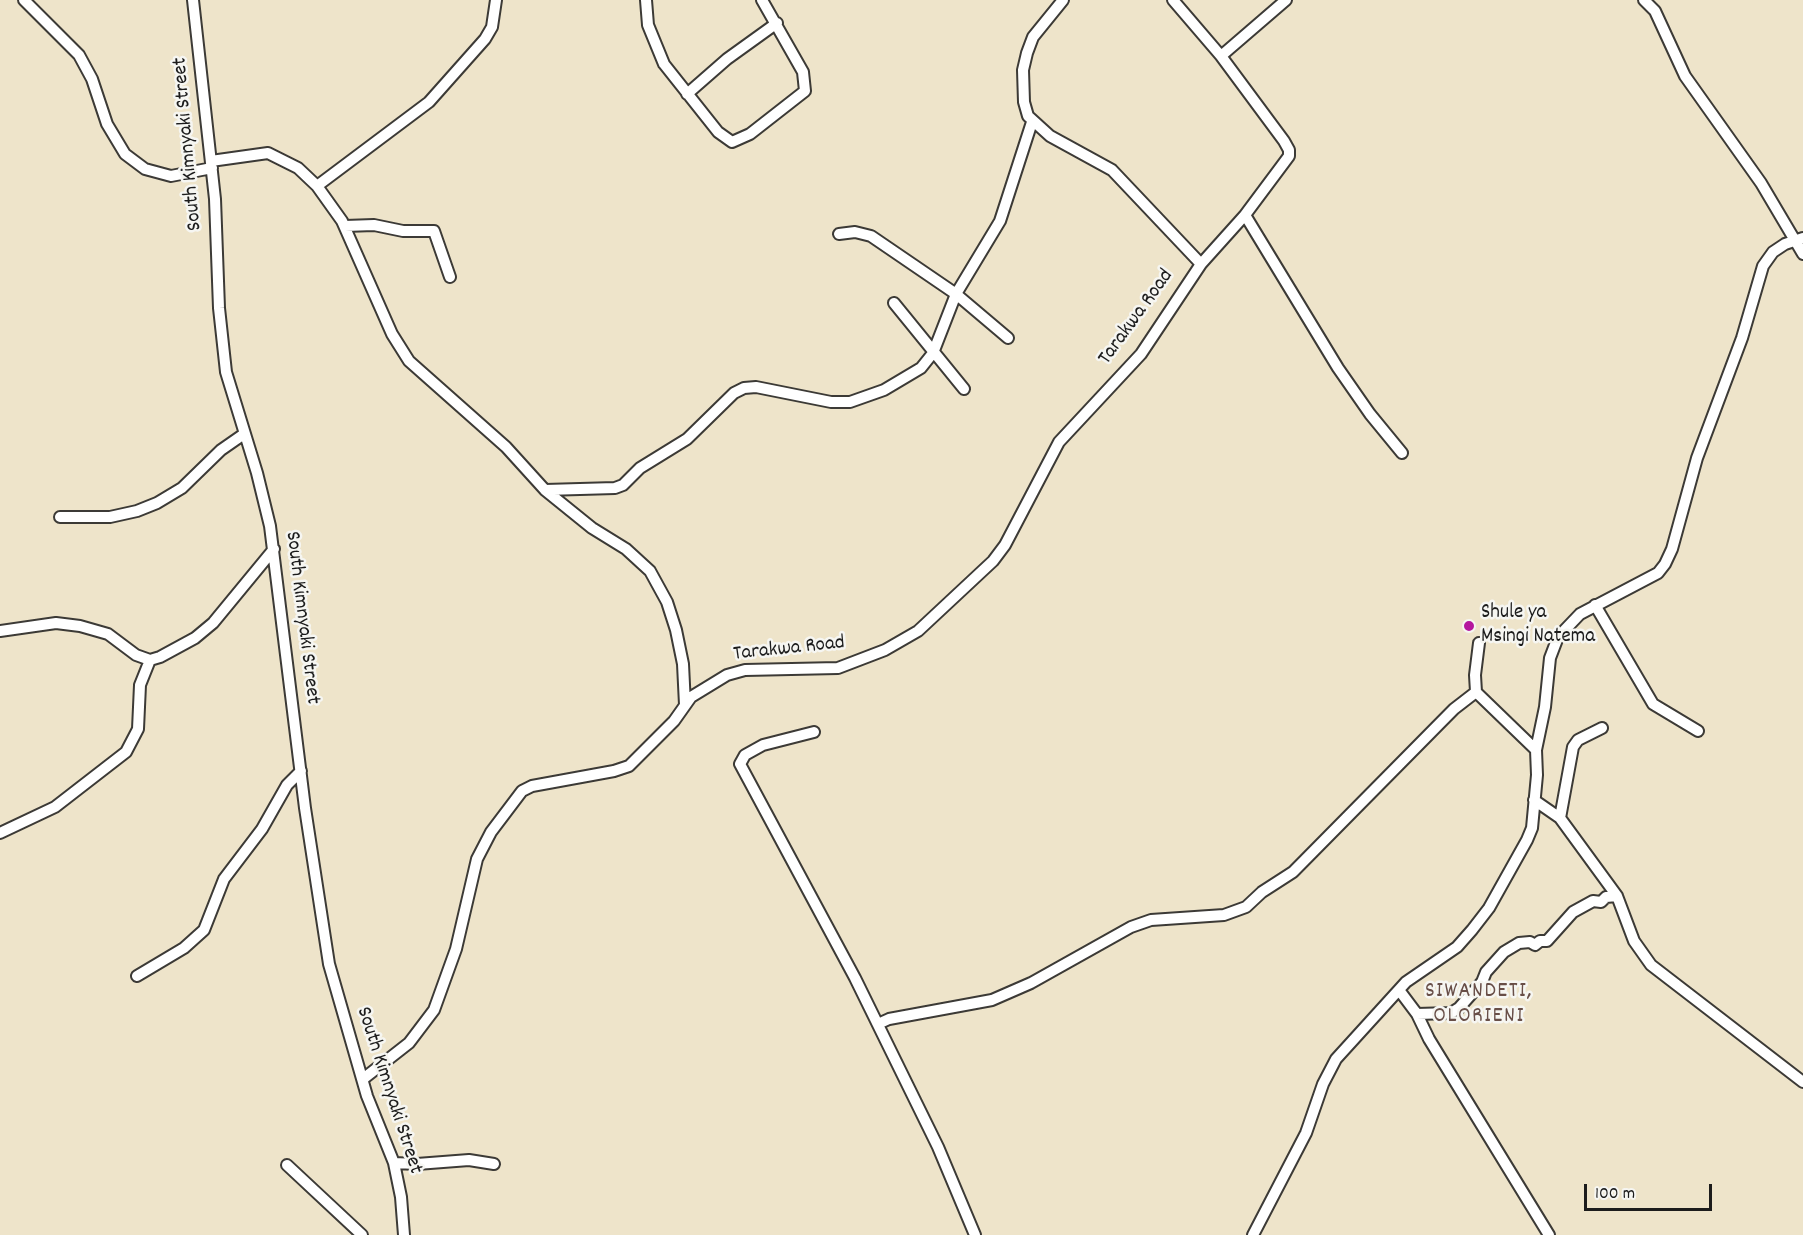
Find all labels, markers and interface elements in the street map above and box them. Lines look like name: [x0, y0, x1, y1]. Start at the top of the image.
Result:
street label: South Kimnyaki Street: [169, 56, 209, 232]
street label: Tarakwa Road: [1094, 265, 1180, 371]
street label: South Kimnyaki Street: [278, 530, 324, 706]
place label: Shule ya Msingi Natema: [1481, 601, 1595, 651]
marker: Shule ya Msingi Natema: [1462, 619, 1476, 633]
street label: Tarakwa Road: [732, 632, 846, 668]
district label: SIWANDETI, OLORIENI: [1425, 980, 1533, 1032]
street label: South Kimnyaki Street: [349, 1004, 427, 1178]
scale bar: [1587, 1172, 1714, 1210]
text: 100 m: [1595, 1182, 1635, 1207]

